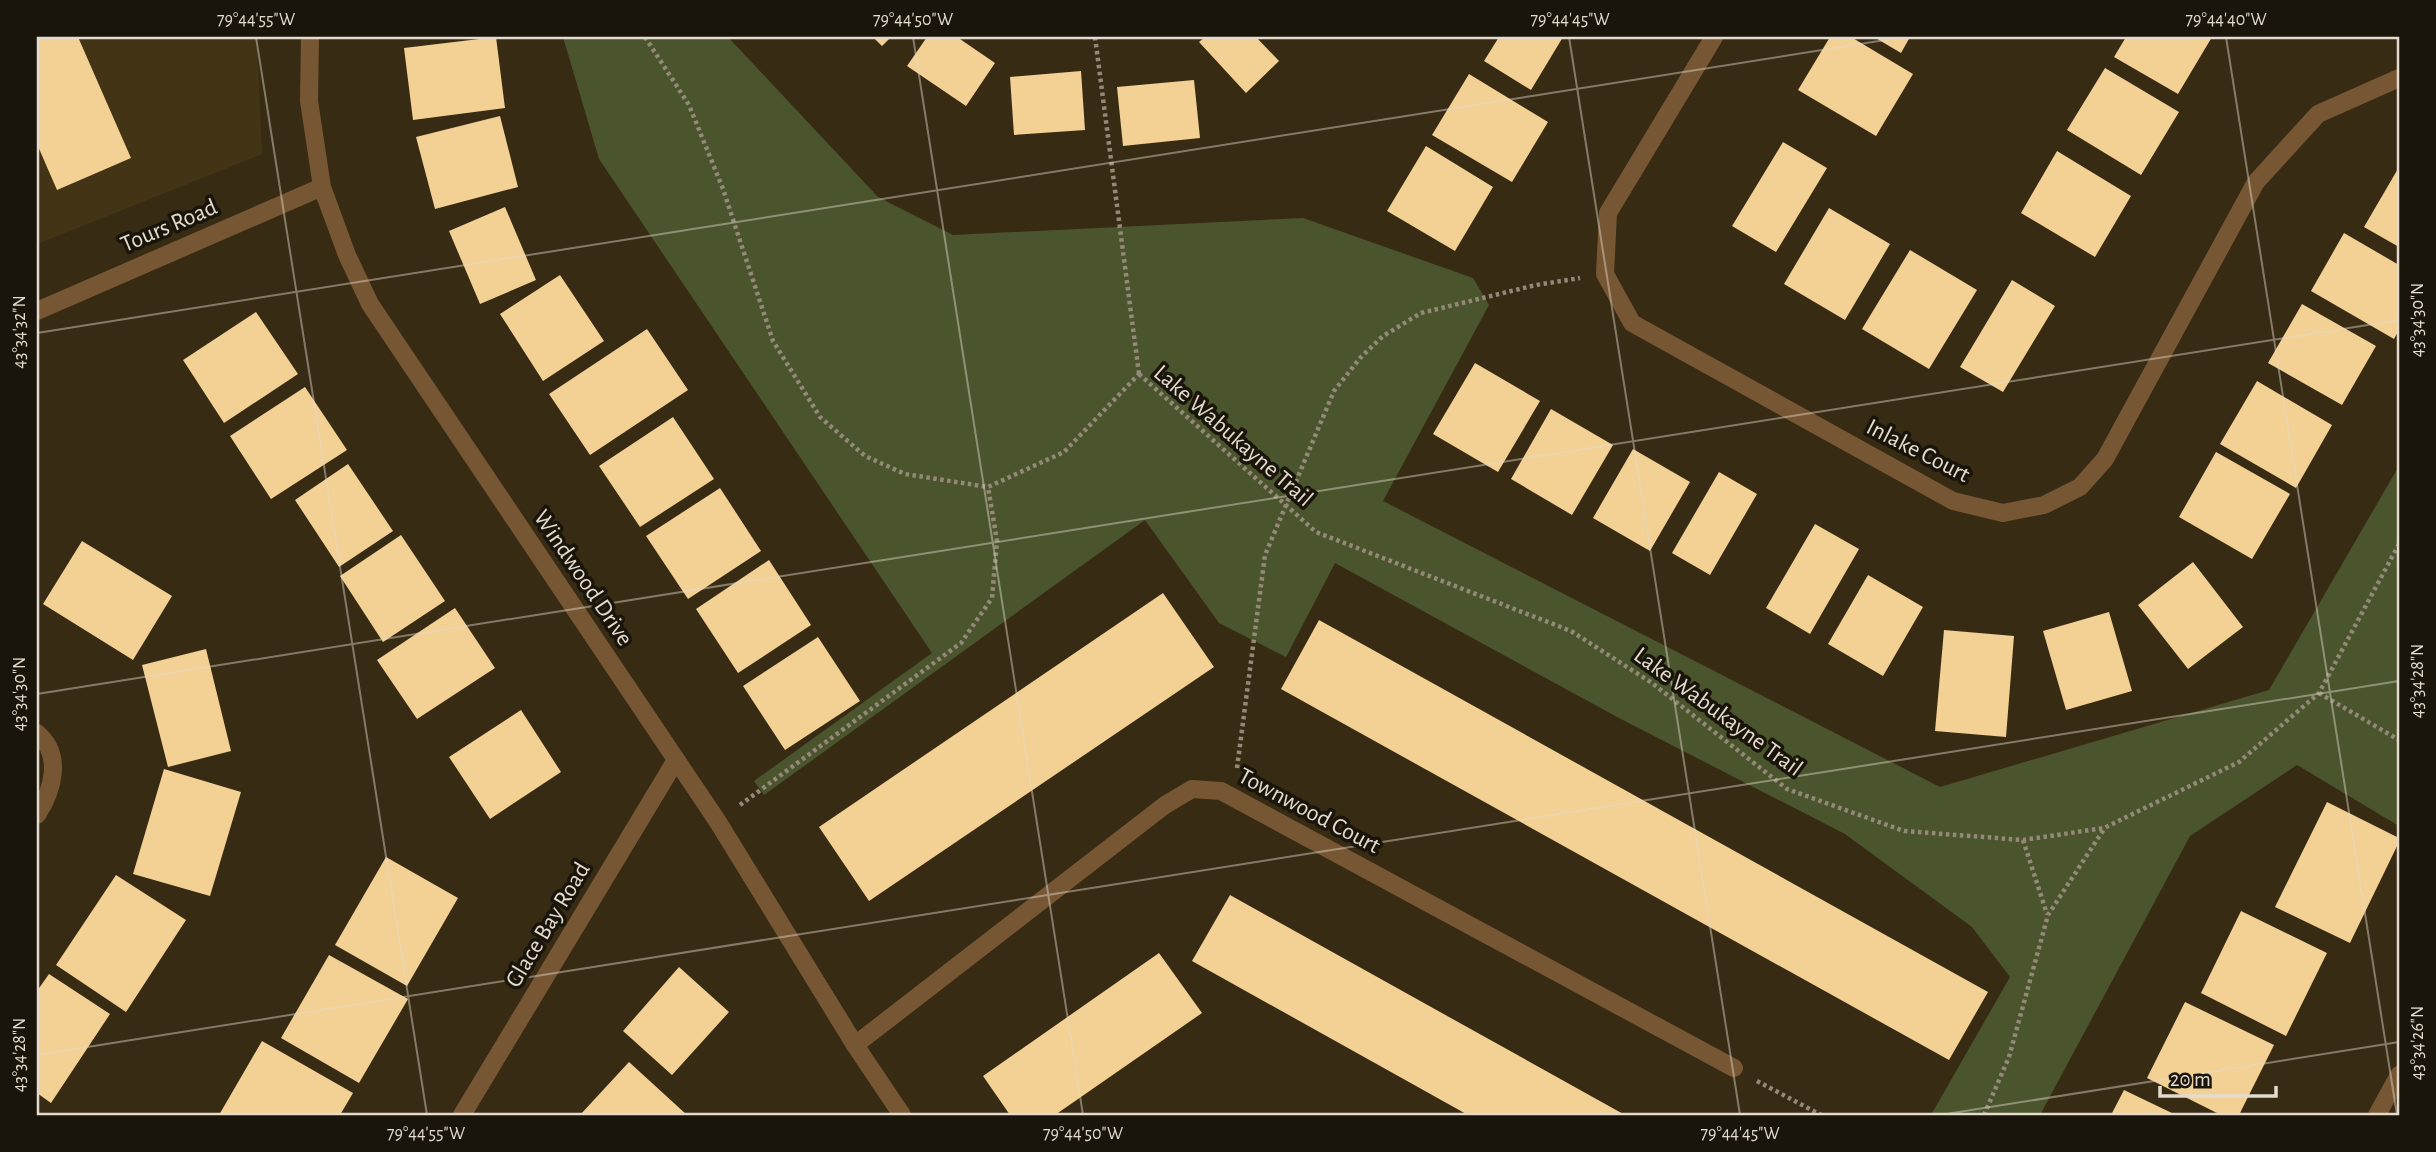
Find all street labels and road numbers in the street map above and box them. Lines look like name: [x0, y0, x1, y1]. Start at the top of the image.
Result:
street label: Tours Road: [117, 195, 221, 257]
street label: Lake Wabukayne Trail: [1149, 361, 1317, 511]
street label: Inlake Court: [1862, 415, 1974, 487]
street label: Windwood Drive: [529, 506, 637, 650]
street label: Lake Wabukayne Trail: [1629, 643, 1807, 781]
street label: Townwood Court: [1234, 764, 1384, 859]
street label: Glace Bay Road: [501, 858, 595, 992]

